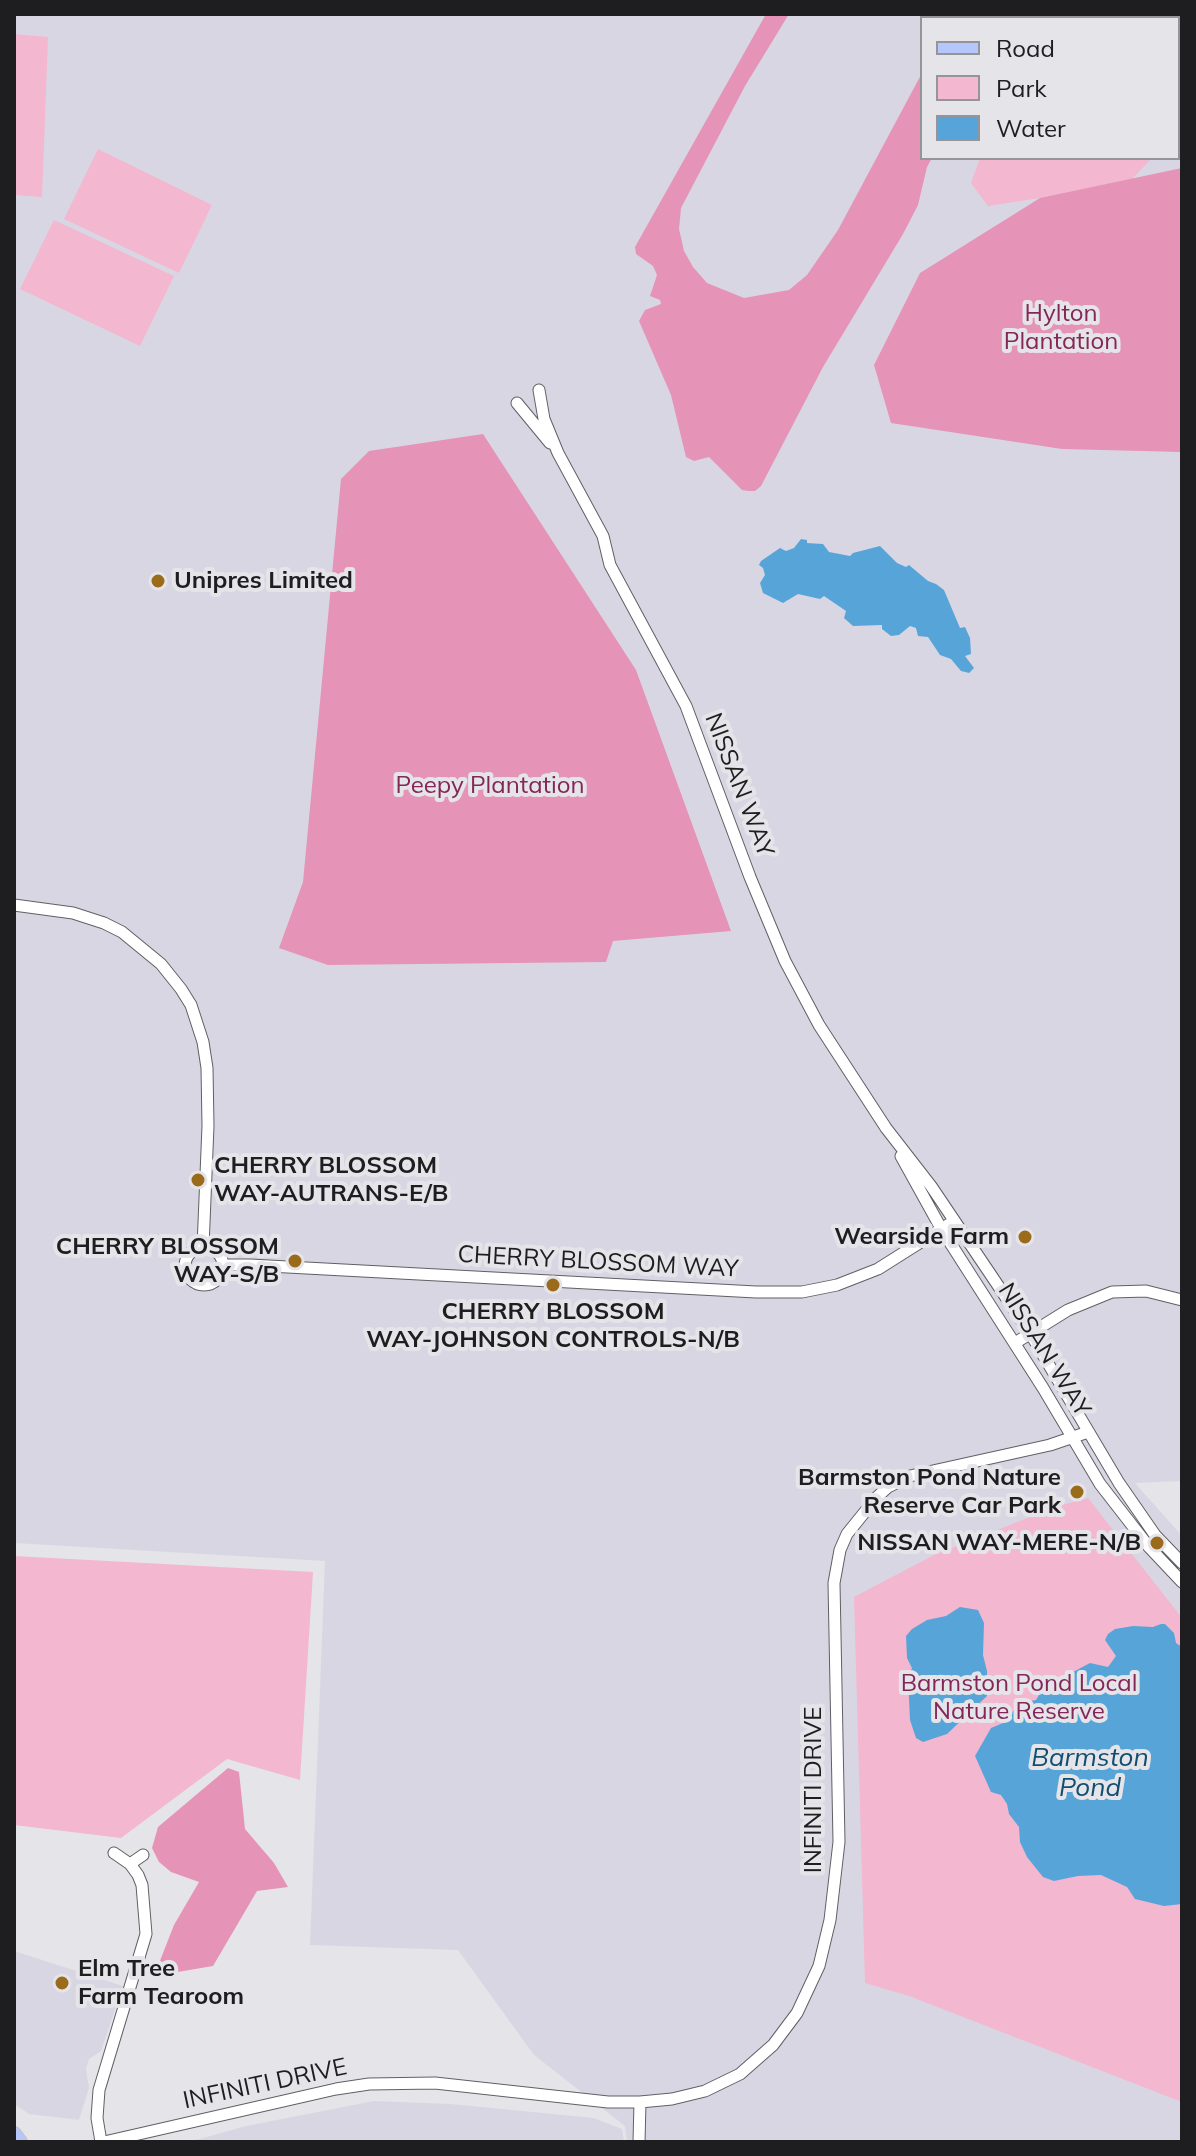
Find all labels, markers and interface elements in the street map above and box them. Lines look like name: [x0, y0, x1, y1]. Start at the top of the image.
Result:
legend: [920, 16, 1180, 160]
text: Road: [996, 33, 1055, 63]
text: Park: [996, 73, 1047, 103]
text: Water: [996, 113, 1066, 143]
park label: Hylton Plantation: [1004, 300, 1118, 356]
place label: Unipres Limited: [174, 567, 353, 595]
marker: Unipres Limited: [149, 572, 167, 590]
street label: NISSAN WAY: [698, 709, 780, 861]
park label: Peepy Plantation: [396, 772, 584, 800]
place label: CHERRY BLOSSOM WAY-AUTRANS-E/B: [214, 1152, 448, 1208]
marker: CHERRY BLOSSOM WAY-AUTRANS-E/B: [189, 1171, 207, 1189]
place label: Wearside Farm: [834, 1223, 1009, 1251]
marker: Wearside Farm: [1016, 1228, 1034, 1246]
place label: CHERRY BLOSSOM WAY-S/B: [56, 1233, 279, 1289]
street label: CHERRY BLOSSOM WAY: [457, 1240, 739, 1284]
marker: CHERRY BLOSSOM WAY-S/B: [286, 1252, 304, 1270]
marker: CHERRY BLOSSOM WAY-JOHNSON CONTROLS-N/B: [544, 1276, 562, 1294]
street label: NISSAN WAY: [992, 1278, 1096, 1422]
place label: CHERRY BLOSSOM WAY-JOHNSON CONTROLS-N/B: [366, 1298, 740, 1354]
place label: Barmston Pond Nature Reserve Car Park: [798, 1464, 1061, 1520]
marker: Barmston Pond Nature Reserve Car Park: [1068, 1483, 1086, 1501]
place label: NISSAN WAY-MERE-N/B: [857, 1529, 1141, 1557]
marker: NISSAN WAY-MERE-N/B: [1148, 1534, 1166, 1552]
park label: Barmston Pond Local Nature Reserve: [901, 1670, 1137, 1726]
street label: INFINITI DRIVE: [800, 1707, 828, 1873]
water label: Barmston Pond: [1031, 1742, 1149, 1804]
place label: Elm Tree Farm Tearoom: [78, 1955, 244, 2011]
marker: Elm Tree Farm Tearoom: [53, 1974, 71, 1992]
street label: INFINITI DRIVE: [181, 2053, 349, 2115]

